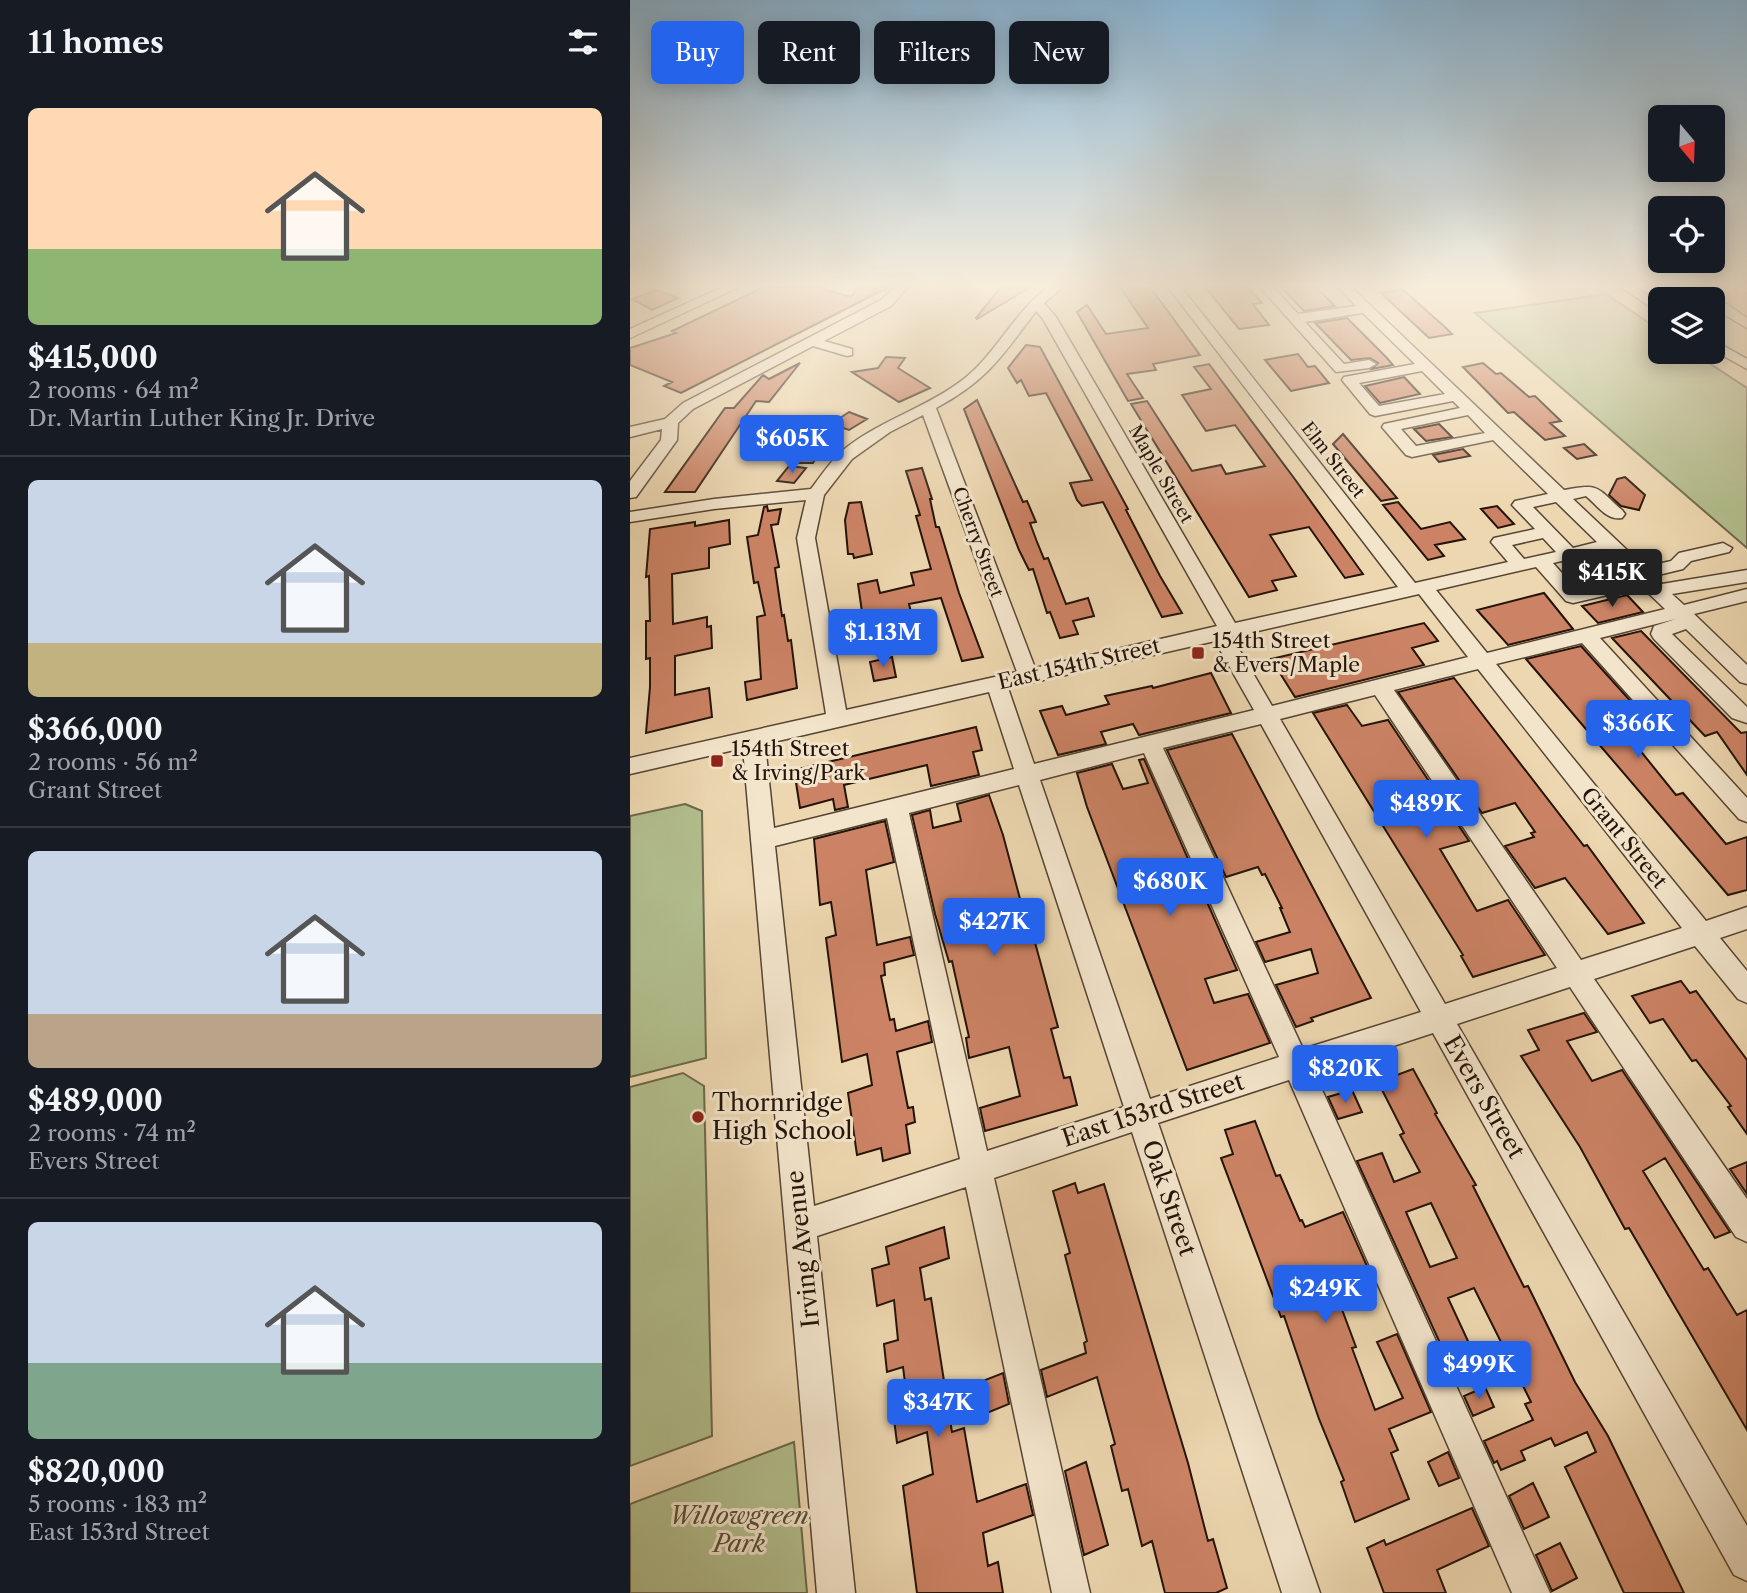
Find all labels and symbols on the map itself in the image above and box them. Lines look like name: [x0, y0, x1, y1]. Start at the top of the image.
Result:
north arrow: [1648, 105, 1726, 182]
pin: $605K: [743, 416, 841, 475]
street label: Elm Street: [1297, 418, 1370, 503]
street label: Maple Street: [1124, 421, 1198, 528]
street label: Cherry Street: [948, 484, 1008, 601]
pin: $415K: [1563, 550, 1661, 609]
pin: $1.13M: [826, 610, 940, 669]
place label: 154th Street & Evers/Maple: [1212, 628, 1360, 677]
street label: East 154th Street: [995, 633, 1163, 694]
marker: 154th Street & Evers/Maple: [1190, 645, 1206, 661]
pin: $366K: [1589, 700, 1687, 760]
place label: 154th Street & Irving/Park: [731, 736, 866, 785]
marker: 154th Street & Irving/Park: [709, 753, 725, 769]
pin: $489K: [1377, 780, 1475, 840]
street label: Grant Street: [1576, 782, 1673, 894]
pin: $680K: [1121, 858, 1219, 918]
pin: $427K: [945, 898, 1043, 958]
street label: Evers Street: [1438, 1030, 1532, 1164]
pin: $820K: [1296, 1046, 1394, 1105]
street label: East 153rd Street: [1058, 1066, 1248, 1153]
place label: Thornridge High School: [712, 1088, 853, 1145]
marker: Thornridge High School: [690, 1109, 706, 1125]
street label: Oak Street: [1136, 1136, 1203, 1260]
street label: Irving Avenue: [780, 1169, 825, 1329]
pin: $249K: [1276, 1266, 1374, 1325]
pin: $499K: [1430, 1342, 1528, 1401]
pin: $347K: [889, 1380, 987, 1439]
park label: Willowgreen Park: [669, 1501, 809, 1558]

